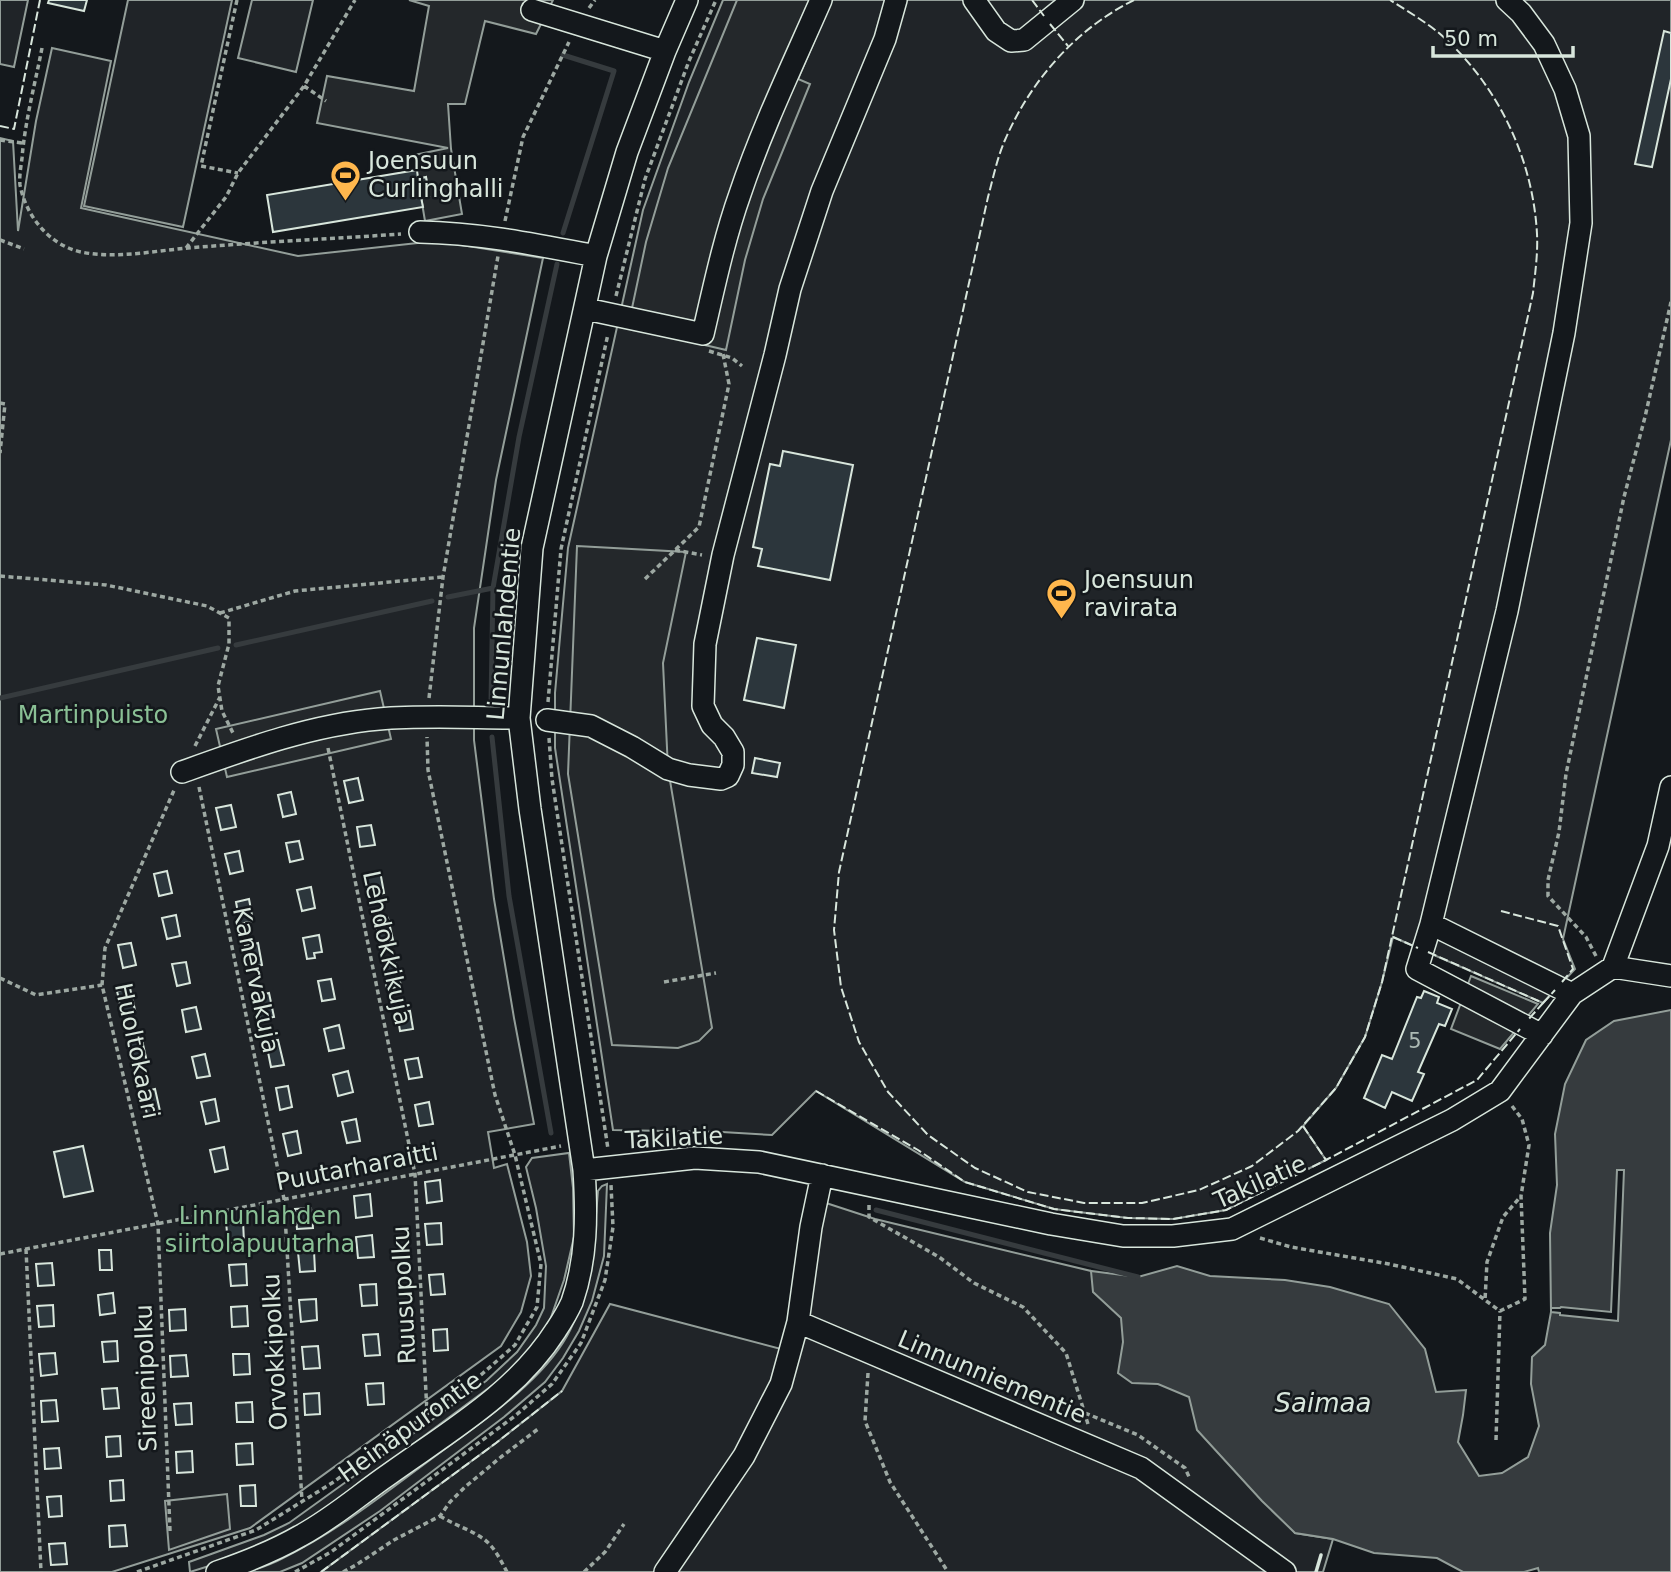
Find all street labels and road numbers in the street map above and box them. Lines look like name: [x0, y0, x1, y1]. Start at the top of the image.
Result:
street label: Linnunlahdentie: [482, 526, 526, 722]
street label: Lehdokkikuja: [357, 868, 417, 1028]
street label: Kanervakuja: [227, 904, 285, 1056]
street label: Huoltokaari: [109, 981, 165, 1121]
street label: Takilatie: [623, 1121, 724, 1155]
street label: Puutarharaitti: [273, 1138, 441, 1196]
street label: Takilatie: [1209, 1149, 1311, 1215]
street label: Ruusupolku: [386, 1225, 422, 1365]
street label: Orvokkipolku: [257, 1273, 293, 1431]
street label: Sireenipolku: [129, 1304, 163, 1452]
street label: Linnunniementie: [894, 1325, 1090, 1429]
street label: Heinäpurontie: [333, 1366, 487, 1488]

